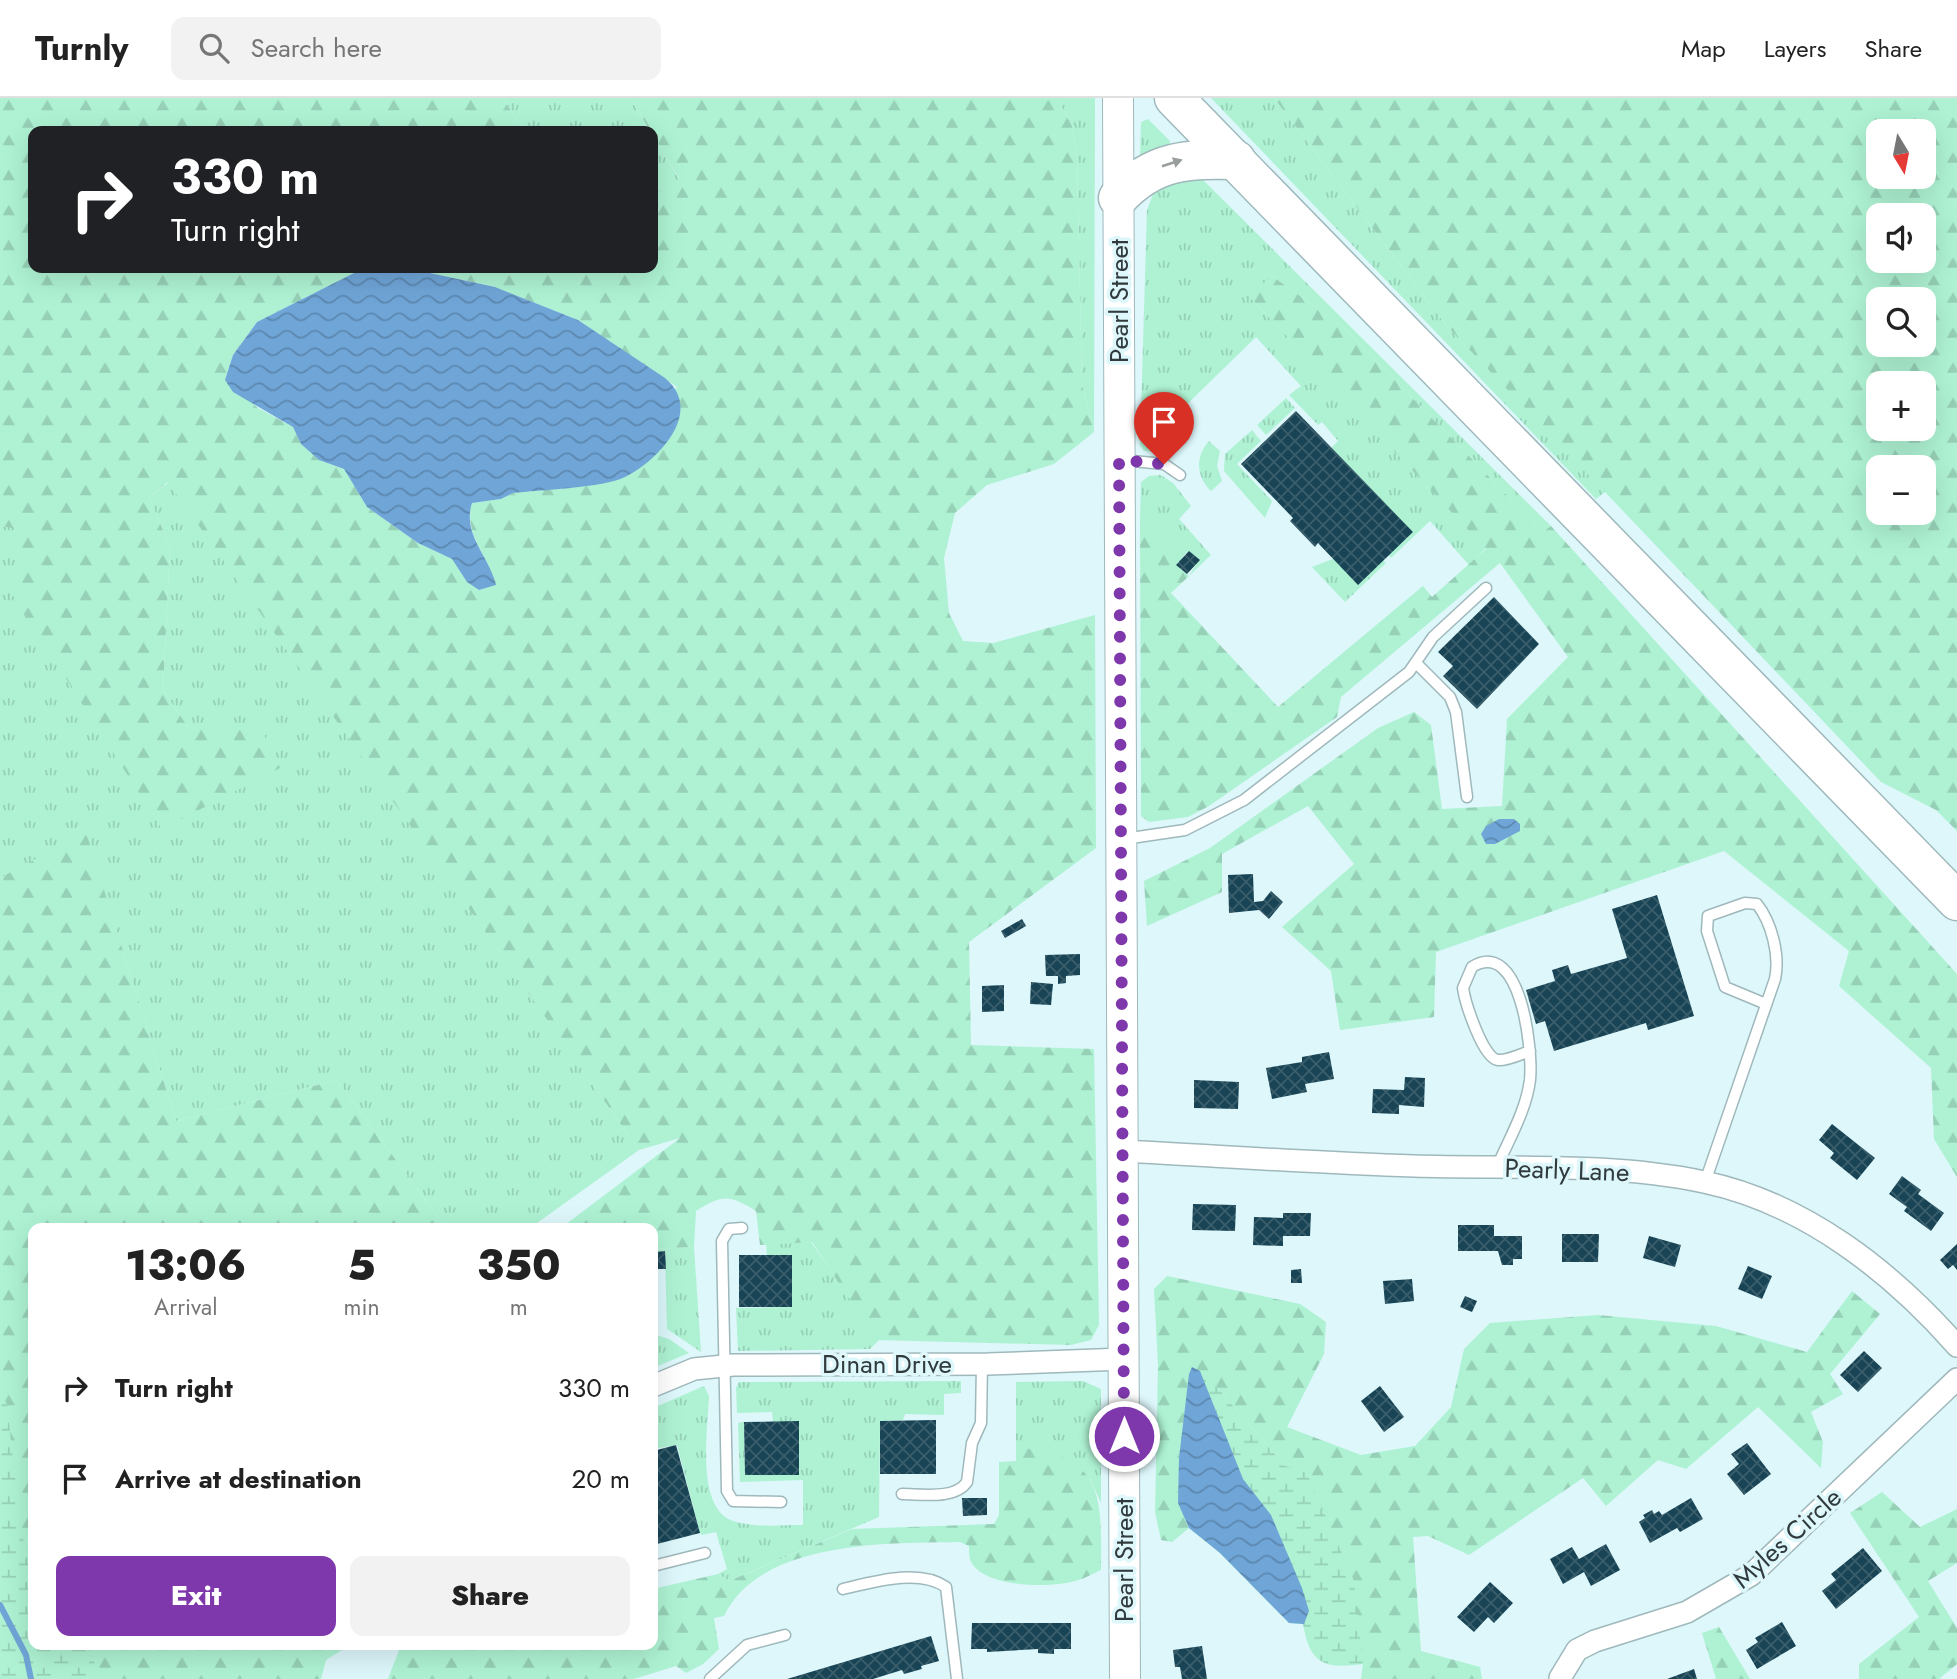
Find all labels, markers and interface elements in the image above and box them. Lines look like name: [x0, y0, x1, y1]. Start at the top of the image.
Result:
search box: [171, 17, 661, 80]
text: Turnly: [35, 25, 129, 72]
icon: search: [195, 29, 233, 67]
text: Search here: [251, 29, 382, 67]
text: Map: [1681, 31, 1726, 66]
text: Layers: [1764, 31, 1826, 66]
text: Share: [1864, 31, 1922, 66]
north arrow: [1866, 119, 1936, 189]
map controls: [1866, 119, 1936, 525]
text: 330 m: [171, 142, 319, 212]
icon: right: [56, 154, 147, 245]
one-way arrow: [1162, 158, 1183, 168]
button: sound: [1866, 203, 1936, 273]
text: Turn right: [171, 207, 300, 253]
street label: Pearl Street: [1100, 238, 1138, 363]
button: search: [1866, 287, 1936, 357]
button: +: [1866, 371, 1936, 441]
pin: [1134, 392, 1194, 464]
icon: arrive: [1145, 403, 1183, 441]
button: −: [1866, 455, 1936, 525]
street label: Pearly Lane: [1504, 1149, 1630, 1191]
text: 13:06: [125, 1235, 246, 1296]
text: 5: [348, 1235, 376, 1296]
text: 350: [477, 1235, 561, 1296]
text: Arrival: [154, 1290, 217, 1324]
text: min: [344, 1290, 380, 1324]
text: m: [510, 1290, 528, 1324]
street label: Dinan Drive: [822, 1345, 952, 1383]
icon: right: [56, 1369, 94, 1407]
text: Turn right: [115, 1369, 233, 1407]
text: 330 m: [558, 1369, 630, 1407]
position arrow: [1087, 1399, 1161, 1473]
icon: arrive: [56, 1460, 94, 1498]
text: Arrive at destination: [115, 1460, 362, 1498]
text: 20 m: [572, 1460, 630, 1498]
street label: Myles Circle: [1724, 1479, 1850, 1597]
street label: Pearl Street: [1105, 1497, 1143, 1622]
button: Exit: [56, 1556, 336, 1636]
button: Share: [350, 1556, 630, 1636]

